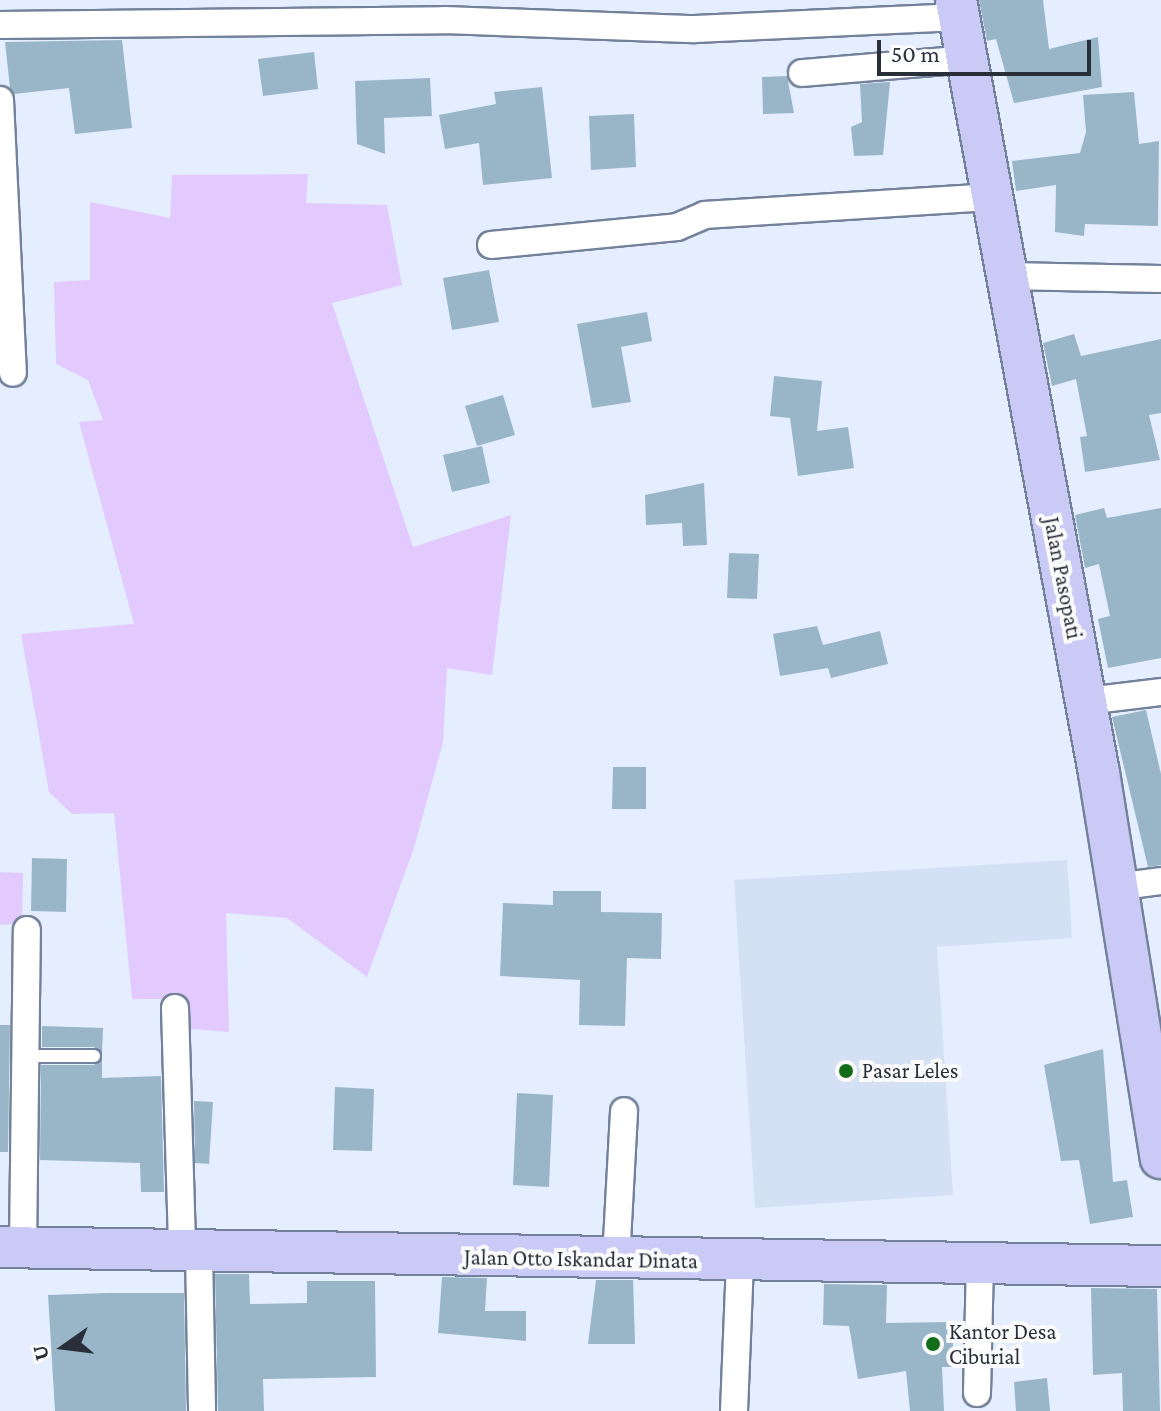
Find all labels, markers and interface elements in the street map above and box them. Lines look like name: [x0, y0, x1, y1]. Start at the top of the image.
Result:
scale bar: [881, 24, 1095, 74]
text: 50 m: [891, 40, 940, 67]
street label: Jalan Pasopati: [1038, 515, 1088, 641]
place label: Pasar Leles: [862, 1058, 958, 1084]
marker: Pasar Leles: [837, 1062, 855, 1080]
street label: Jalan Otto Iskandar Dinata: [464, 1244, 698, 1274]
north arrow: [24, 1307, 104, 1387]
place label: Kantor Desa Ciburial: [949, 1318, 1057, 1370]
marker: Kantor Desa Ciburial: [924, 1335, 942, 1353]
text: U: [26, 1343, 54, 1363]

